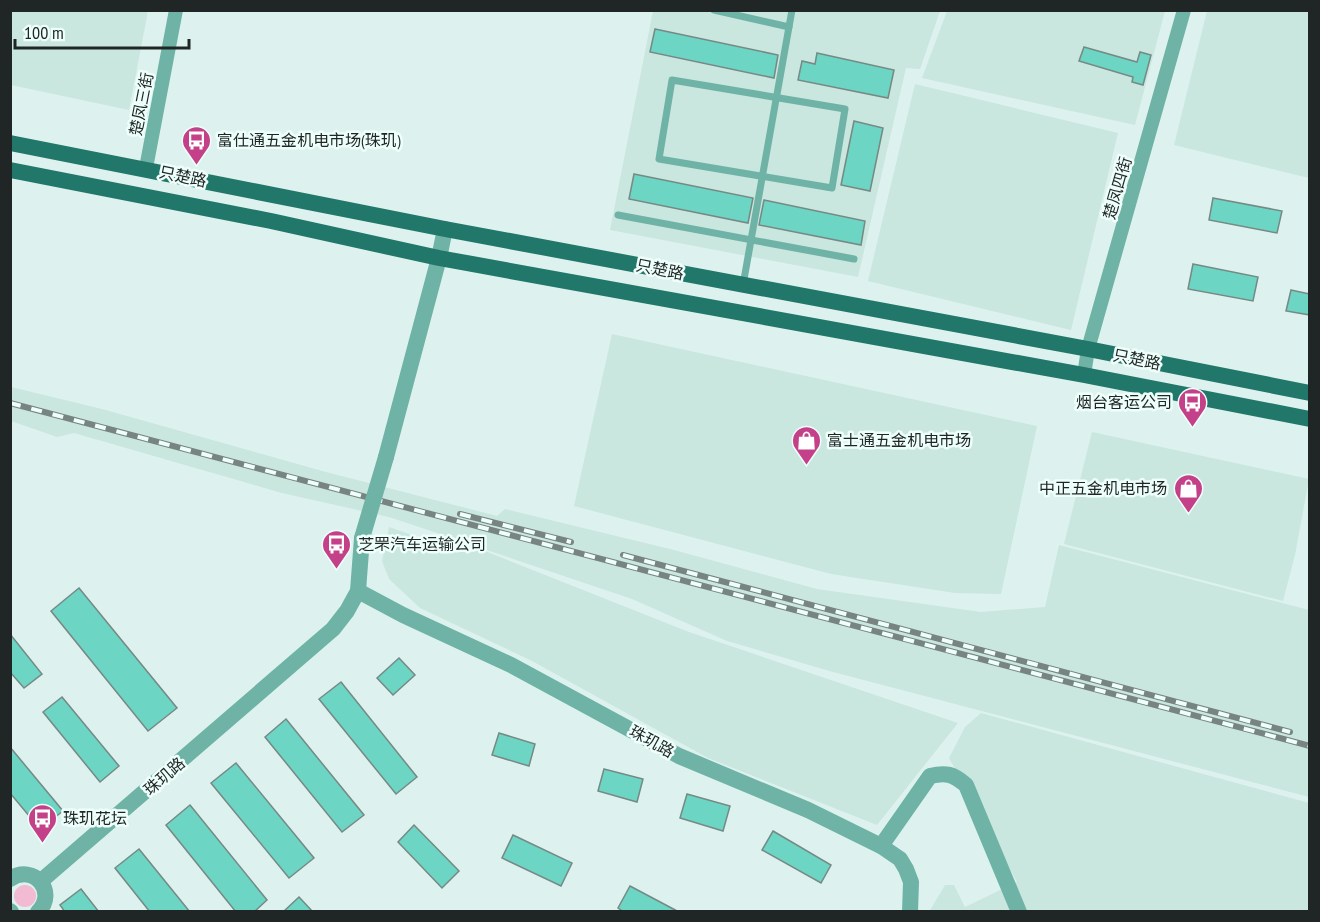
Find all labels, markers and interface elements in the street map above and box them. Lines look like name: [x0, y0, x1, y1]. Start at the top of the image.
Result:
scale bar: [15, 12, 189, 50]
text: 100 m: [24, 21, 64, 44]
street label: 楚凤三街: [125, 71, 157, 137]
bus stop icon: 富仕通五金机电市场(珠玑): [180, 124, 212, 166]
place label: 富仕通五金机电市场(珠玑): [217, 130, 401, 150]
street label: 楚凤四街: [1099, 154, 1135, 222]
street label: 只楚路: [157, 161, 209, 191]
street label: 只楚路: [635, 255, 685, 283]
street label: 只楚路: [1112, 345, 1162, 373]
bus stop icon: 烟台客运公司: [1177, 386, 1209, 428]
place label: 烟台客运公司: [1076, 392, 1172, 412]
shop icon: 富士通五金机电市场: [790, 424, 822, 466]
place label: 富士通五金机电市场: [827, 430, 971, 450]
shop icon: 中正五金机电市场: [1172, 472, 1204, 514]
place label: 中正五金机电市场: [1039, 478, 1167, 498]
bus stop icon: 芝罘汽车运输公司: [321, 528, 353, 570]
place label: 芝罘汽车运输公司: [358, 534, 486, 554]
street label: 珠玑路: [626, 721, 678, 761]
street label: 珠玑路: [139, 753, 189, 799]
bus stop icon: 珠玑花坛: [26, 802, 58, 844]
place label: 珠玑花坛: [63, 808, 127, 828]

